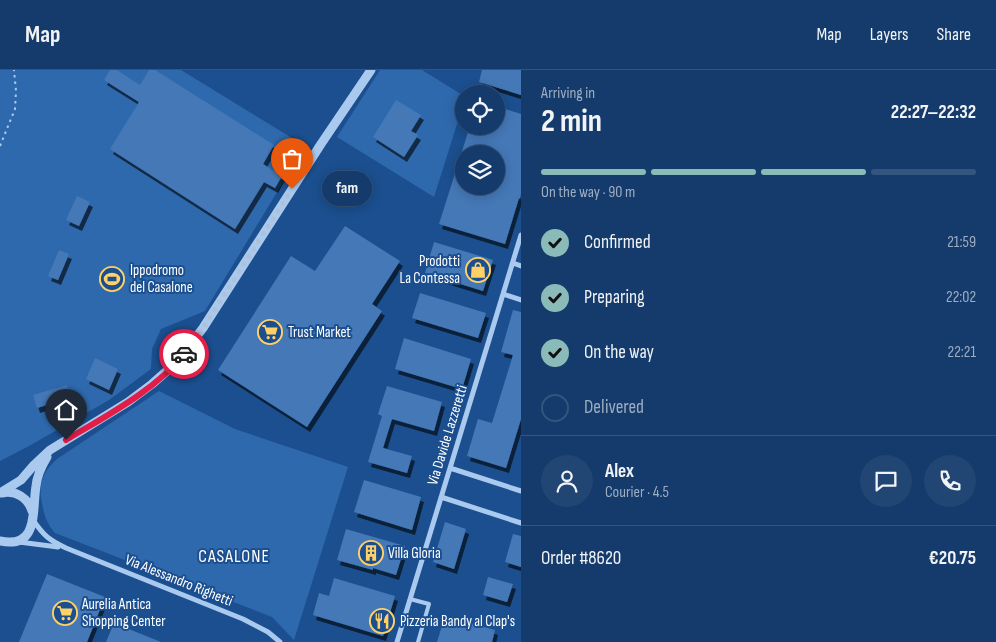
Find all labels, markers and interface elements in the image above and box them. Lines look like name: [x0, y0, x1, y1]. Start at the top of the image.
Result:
text: Map: [25, 20, 60, 49]
text: Map: [817, 24, 842, 45]
text: Layers: [870, 24, 909, 45]
text: Share: [937, 24, 971, 45]
text: Arriving in: [541, 84, 595, 103]
map controls: [455, 85, 505, 195]
button: locate: [455, 85, 505, 135]
text: 22:27–22:32: [891, 101, 976, 124]
text: 2 min: [541, 102, 602, 141]
pin: [271, 138, 313, 189]
icon: bag: [278, 145, 306, 173]
button: layers: [455, 145, 505, 195]
callout: fam: [322, 172, 372, 206]
text: fam: [336, 179, 358, 198]
text: On the way · 90 m: [541, 183, 635, 202]
icon: check: [541, 229, 569, 257]
text: Confirmed: [584, 231, 651, 254]
text: 21:59: [947, 233, 976, 252]
place label: Prodotti La Contessa: [400, 252, 460, 288]
shop icon: Prodotti La Contessa: [465, 257, 491, 283]
place label: Ippodromo del Casalone: [130, 261, 193, 297]
sports icon: Ippodromo del Casalone: [99, 266, 125, 292]
icon: check: [541, 284, 569, 312]
text: Preparing: [584, 286, 645, 309]
text: 22:02: [946, 288, 976, 307]
supermarket icon: Trust Market: [257, 319, 283, 345]
place label: Trust Market: [288, 323, 351, 342]
courier: [159, 329, 209, 379]
icon: check: [541, 339, 569, 367]
icon: car: [170, 340, 198, 368]
text: On the way: [584, 341, 654, 364]
text: 22:21: [948, 343, 976, 362]
street label: Via Davide Lazzeretti: [423, 383, 472, 488]
pin: [45, 389, 87, 440]
icon: home: [52, 396, 80, 424]
text: Delivered: [584, 396, 644, 419]
button: person: [541, 455, 593, 507]
button: chat: [860, 455, 912, 507]
button: phone: [924, 455, 976, 507]
text: Alex: [605, 460, 634, 483]
text: Courier · 4.5: [605, 483, 669, 502]
building icon: Villa Gloria: [358, 540, 384, 566]
place label: Villa Gloria: [388, 544, 441, 563]
district label: CASALONE: [198, 546, 270, 567]
text: Order #8620: [541, 547, 621, 570]
text: €20.75: [929, 547, 976, 570]
street label: Via Alessandro Righetti: [122, 550, 236, 611]
place label: Aurelia Antica Shopping Center: [81, 595, 166, 631]
supermarket icon: Aurelia Antica Shopping Center: [52, 600, 78, 626]
restaurant icon: Pizzeria Bandy al Clap's: [369, 608, 395, 634]
place label: Pizzeria Bandy al Clap's: [400, 612, 515, 631]

